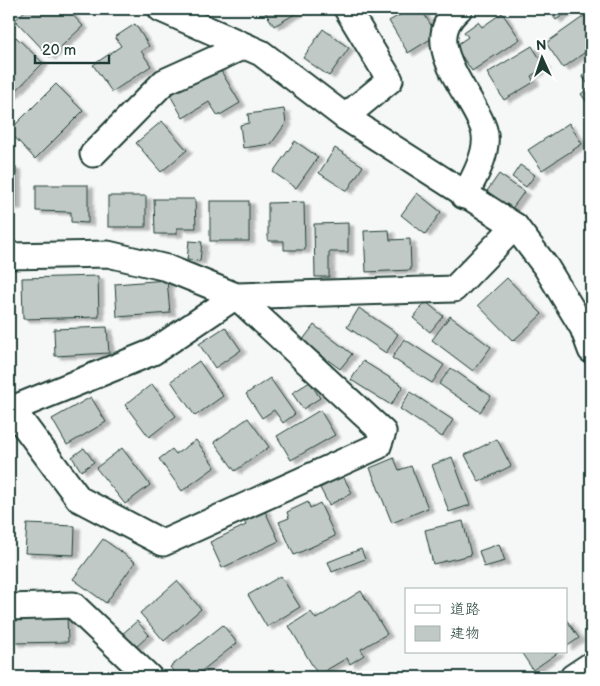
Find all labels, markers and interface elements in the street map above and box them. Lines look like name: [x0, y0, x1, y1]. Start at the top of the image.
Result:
scale bar: [35, 32, 109, 64]
north arrow: [518, 32, 568, 82]
text: N: [536, 37, 547, 54]
text: 20 m: [42, 41, 76, 60]
legend: [405, 588, 568, 654]
text: 道路: [450, 600, 480, 619]
text: 建物: [450, 624, 480, 643]

